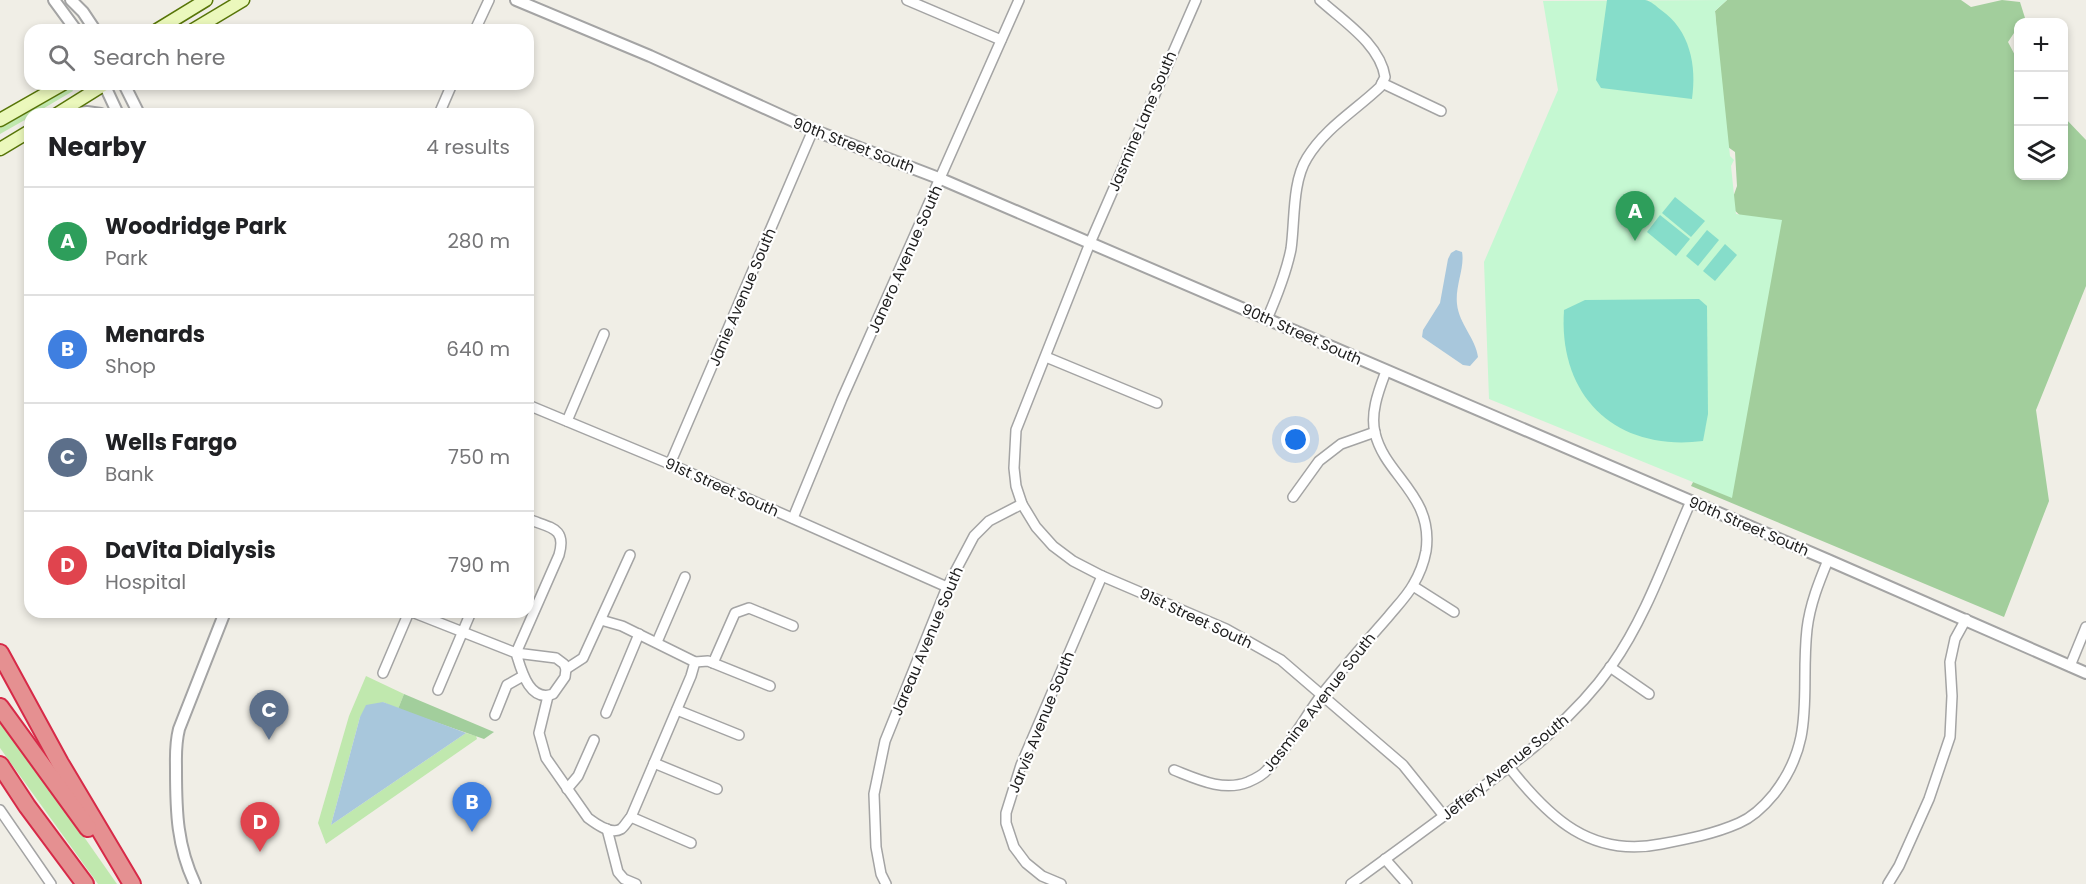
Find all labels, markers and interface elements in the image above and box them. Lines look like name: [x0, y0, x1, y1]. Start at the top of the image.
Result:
map controls: [2014, 18, 2068, 180]
button: +: [2014, 18, 2068, 72]
search box: [24, 24, 534, 90]
icon: search: [45, 41, 78, 74]
text: Search here: [93, 42, 226, 73]
street label: Jasmine Lane South: [1103, 48, 1181, 194]
button: −: [2014, 72, 2068, 126]
street label: 90th Street South: [790, 112, 918, 178]
button: layers: [2014, 126, 2068, 180]
text: Nearby: [48, 129, 146, 165]
text: 4 results: [426, 133, 510, 161]
street label: Janero Avenue South: [863, 182, 947, 336]
pin: A: [1616, 192, 1654, 241]
text: Woodridge Park: [105, 211, 287, 242]
street label: Janie Avenue South: [703, 225, 781, 369]
text: A: [60, 227, 75, 255]
text: 280 m: [447, 227, 510, 255]
text: Park: [105, 244, 148, 272]
street label: 90th Street South: [1239, 298, 1365, 370]
text: Menards: [105, 319, 205, 350]
text: B: [61, 335, 74, 363]
text: 640 m: [446, 335, 510, 363]
text: Shop: [105, 352, 156, 380]
your location: [1281, 425, 1310, 454]
text: Wells Fargo: [105, 427, 237, 458]
text: C: [60, 443, 75, 471]
text: 750 m: [448, 443, 510, 471]
street label: 91st Street South: [662, 452, 782, 522]
text: Bank: [105, 460, 154, 488]
street label: 90th Street South: [1686, 491, 1812, 561]
text: DaVita Dialysis: [105, 535, 276, 566]
text: D: [60, 551, 75, 579]
text: 790 m: [448, 551, 510, 579]
street label: Jareau Avenue South: [886, 563, 968, 719]
text: Hospital: [105, 568, 186, 596]
street label: 91st Street South: [1136, 583, 1256, 653]
street label: Jasmine Avenue South: [1258, 628, 1380, 776]
street label: Jarvis Avenue South: [1003, 648, 1079, 796]
pin: C: [250, 690, 288, 740]
street label: Jeffery Avenue South: [1437, 709, 1573, 825]
pin: B: [452, 782, 492, 832]
pin: D: [240, 802, 280, 852]

